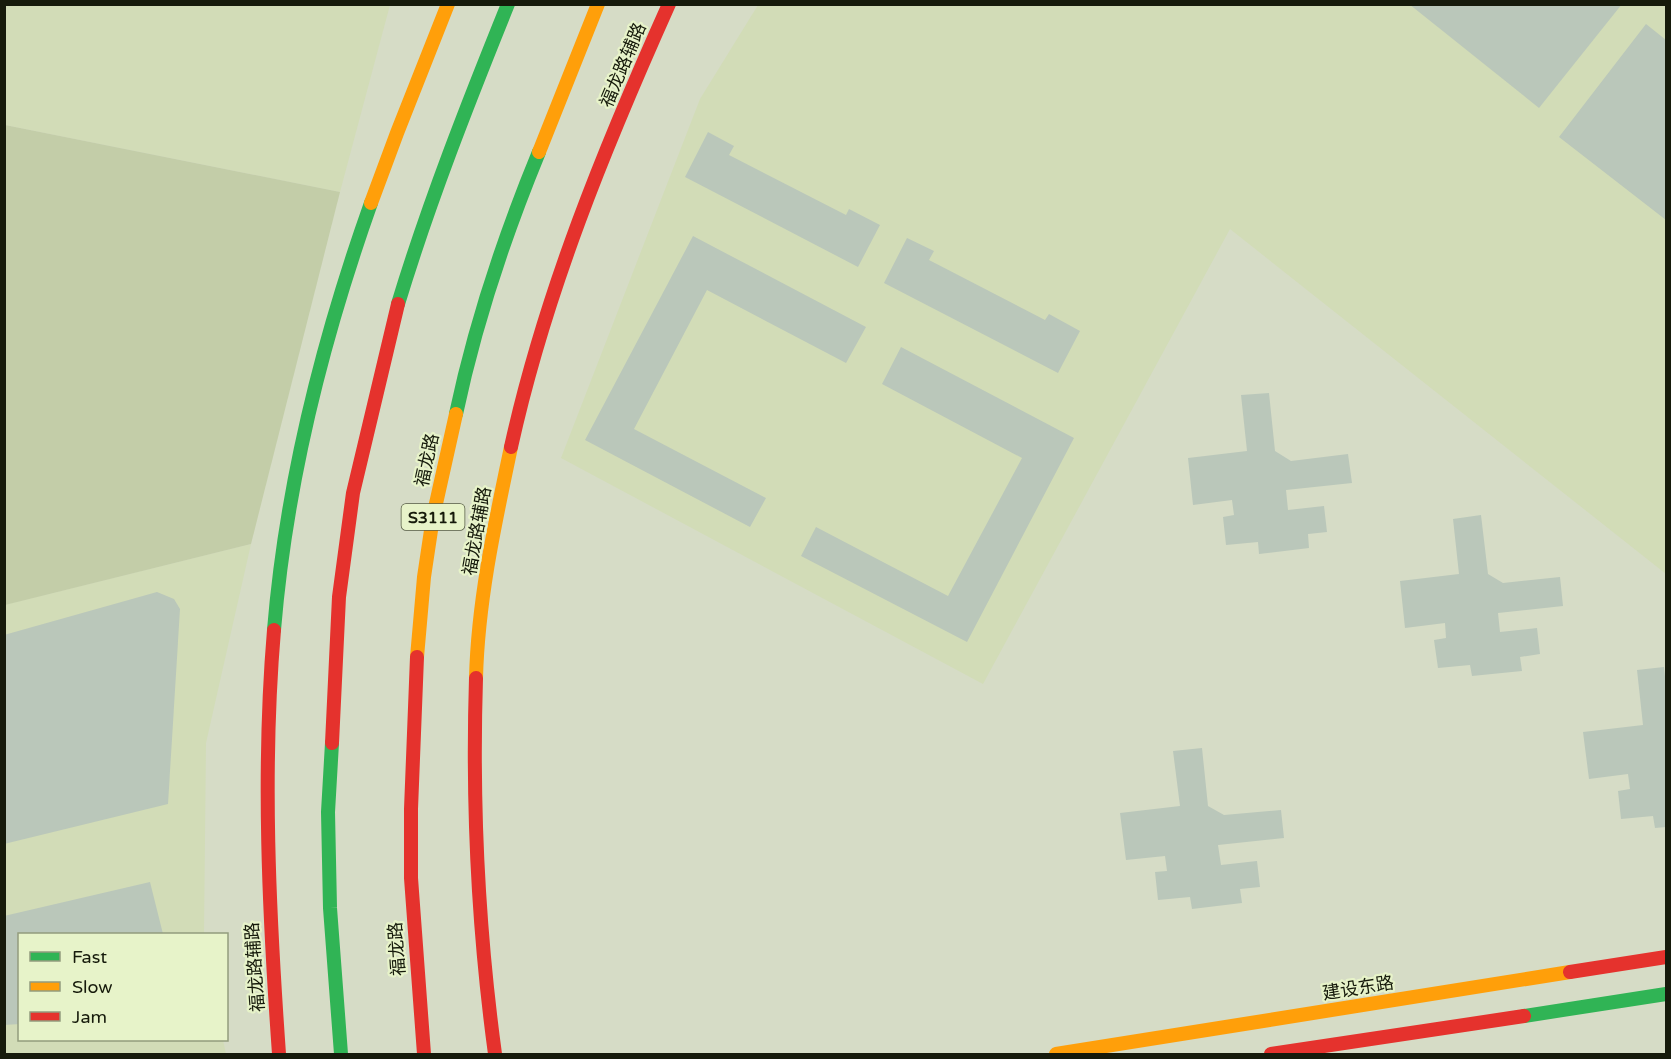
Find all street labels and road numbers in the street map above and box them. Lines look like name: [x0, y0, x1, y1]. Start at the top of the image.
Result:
street label: 福龙路辅路: [595, 19, 651, 111]
street label: 福龙路: [411, 431, 443, 489]
street label: 福龙路辅路: [458, 485, 496, 577]
road number: S3111: [402, 504, 464, 530]
street label: 福龙路辅路: [241, 921, 269, 1013]
street label: 福龙路: [384, 921, 410, 977]
street label: 建设东路: [1321, 972, 1395, 1004]

